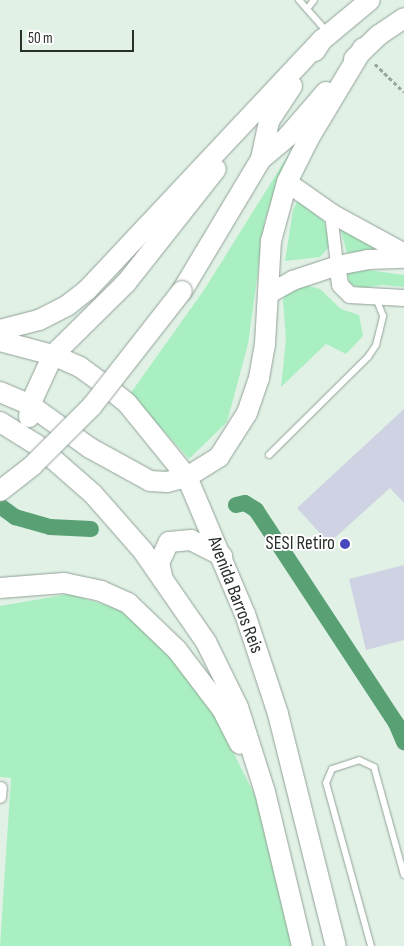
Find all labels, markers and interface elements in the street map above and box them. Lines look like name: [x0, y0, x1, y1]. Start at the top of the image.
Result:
scale bar: [22, 20, 136, 52]
text: 50 m: [28, 29, 53, 48]
street label: Avenida Barros Reis: [202, 533, 268, 657]
place label: SESI Retiro: [266, 533, 335, 555]
marker: SESI Retiro: [339, 538, 351, 550]

